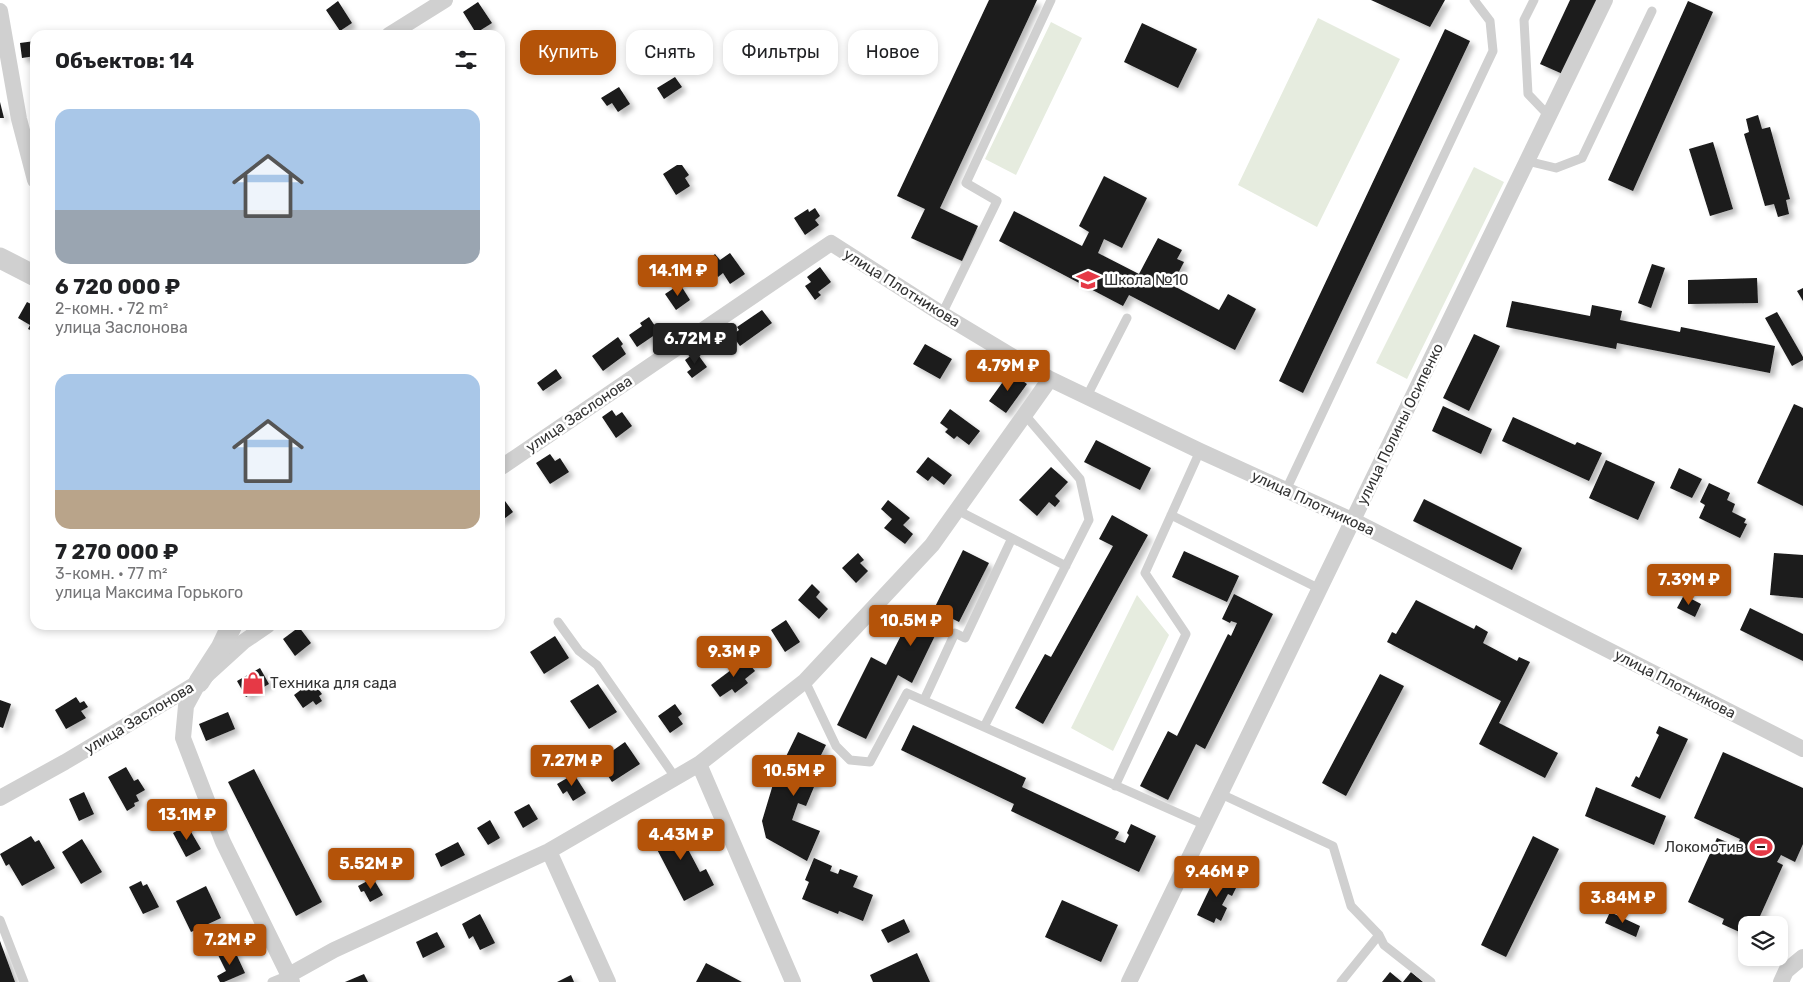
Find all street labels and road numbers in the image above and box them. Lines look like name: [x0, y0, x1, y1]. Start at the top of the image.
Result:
street label: улица Плотникова: [841, 245, 963, 331]
street label: улица Полины Осипенко: [1353, 340, 1447, 508]
street label: улица Заслонова: [522, 372, 636, 456]
street label: улица Плотникова: [1249, 467, 1377, 539]
street label: улица Плотникова: [1611, 646, 1739, 722]
street label: улица Заслонова: [81, 678, 197, 758]

